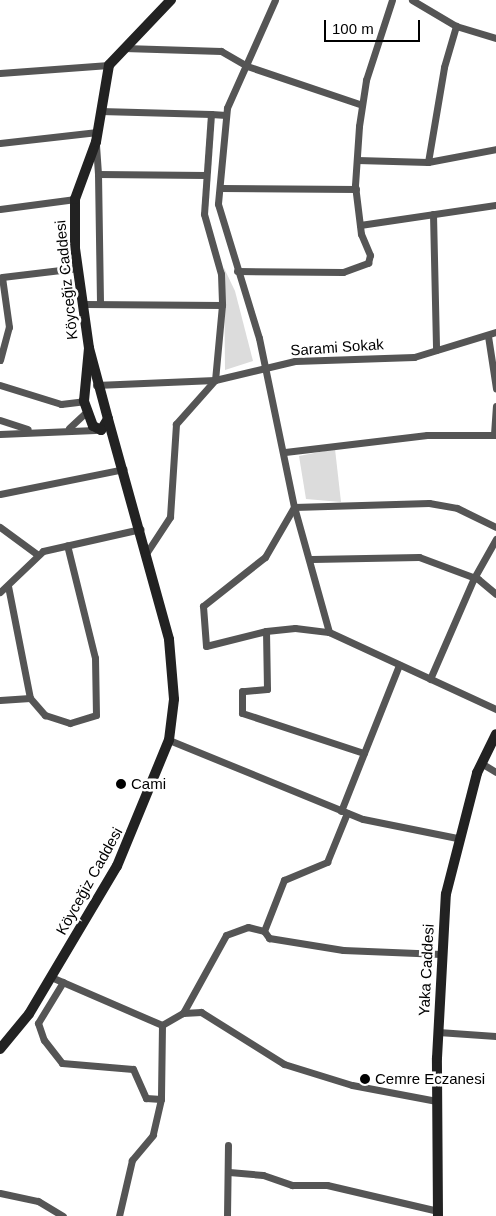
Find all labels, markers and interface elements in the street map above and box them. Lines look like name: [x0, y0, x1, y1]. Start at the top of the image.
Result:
scale bar: [326, 10, 422, 42]
text: 100 m: [332, 20, 374, 37]
street label: Köyceğiz Caddesi: [51, 219, 81, 341]
street label: Sarami Sokak: [290, 335, 384, 359]
place label: Cami: [131, 775, 166, 793]
marker: Cami: [115, 778, 127, 790]
street label: Köyceğiz Caddesi: [52, 824, 126, 938]
street label: Yaka Caddesi: [415, 923, 437, 1017]
place label: Cemre Eczanesi: [375, 1070, 485, 1088]
marker: Cemre Eczanesi: [359, 1073, 371, 1085]

